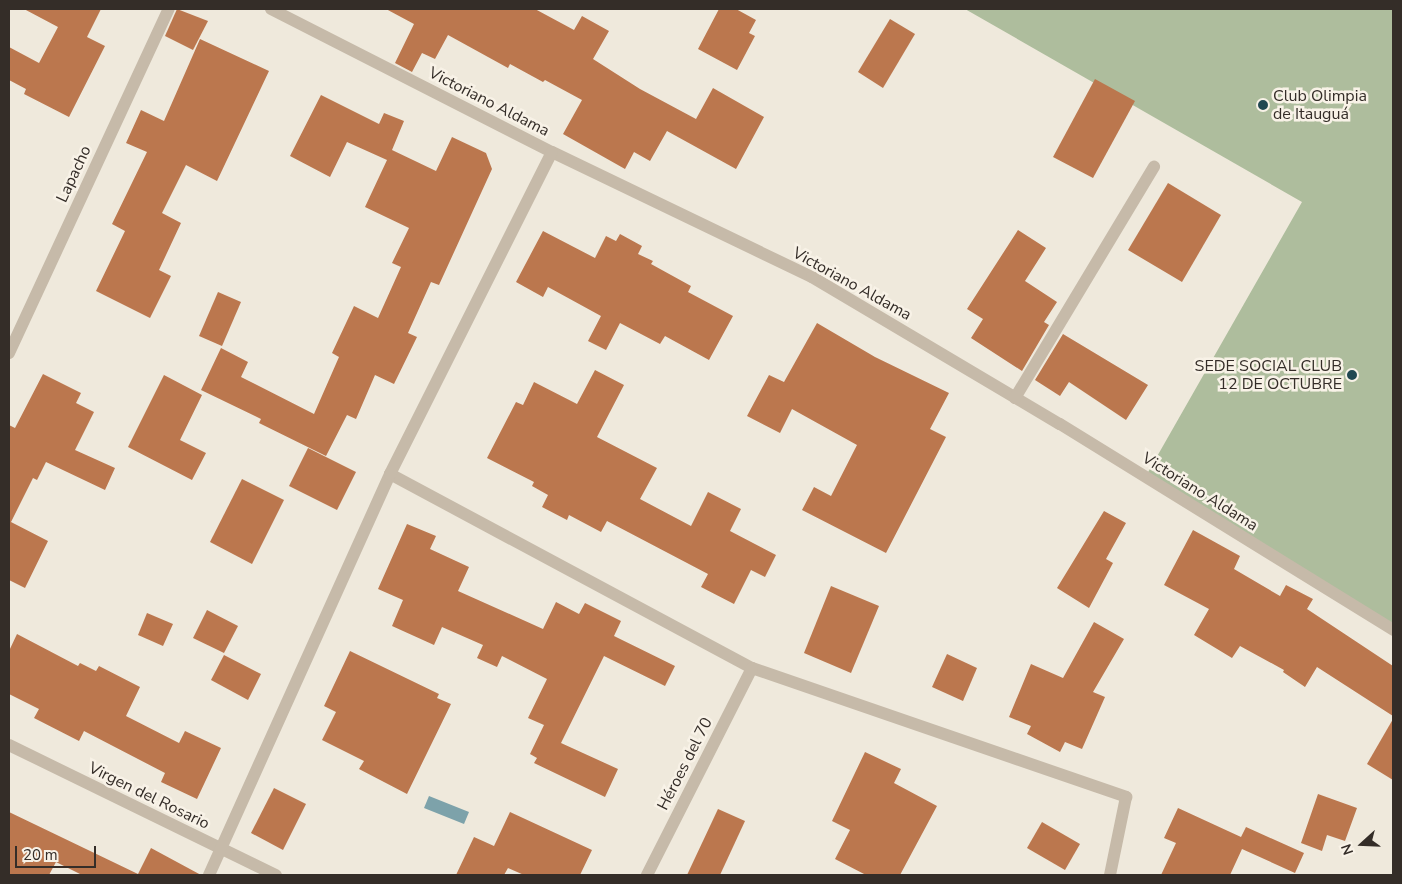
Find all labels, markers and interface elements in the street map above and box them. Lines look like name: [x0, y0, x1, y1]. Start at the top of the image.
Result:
street label: Victoriano Aldama: [425, 63, 553, 141]
place label: Club Olimpia de Itauguá: [1273, 86, 1367, 124]
marker: Club Olimpia de Itauguá: [1257, 99, 1269, 111]
street label: Lapacho: [53, 143, 95, 205]
street label: Victoriano Aldama: [789, 243, 915, 325]
place label: SEDE SOCIAL CLUB 12 DE OCTUBRE: [1195, 356, 1342, 394]
marker: SEDE SOCIAL CLUB 12 DE OCTUBRE: [1346, 369, 1358, 381]
street label: Victoriano Aldama: [1139, 449, 1261, 535]
street label: Héroes del 70: [653, 714, 717, 814]
street label: Virgen del Rosario: [85, 758, 213, 834]
north arrow: [1337, 819, 1387, 869]
scale bar: [18, 836, 99, 868]
text: N: [1337, 841, 1358, 857]
text: 20 m: [23, 845, 58, 865]

